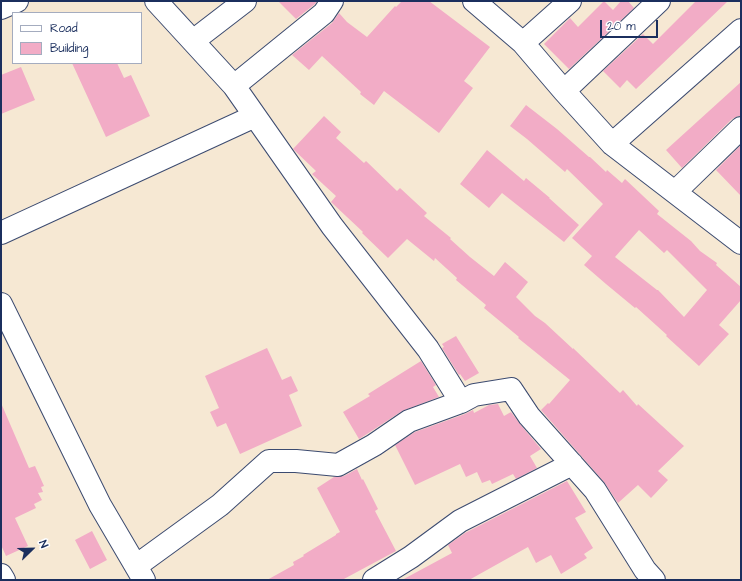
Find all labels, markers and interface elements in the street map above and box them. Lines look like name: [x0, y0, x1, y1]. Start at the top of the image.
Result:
legend: [12, 12, 142, 64]
scale bar: [602, 12, 660, 38]
text: 20 m: [607, 18, 636, 35]
text: Road: [50, 20, 78, 37]
text: Building: [50, 40, 88, 57]
north arrow: [12, 529, 52, 569]
text: N: [35, 538, 52, 550]

